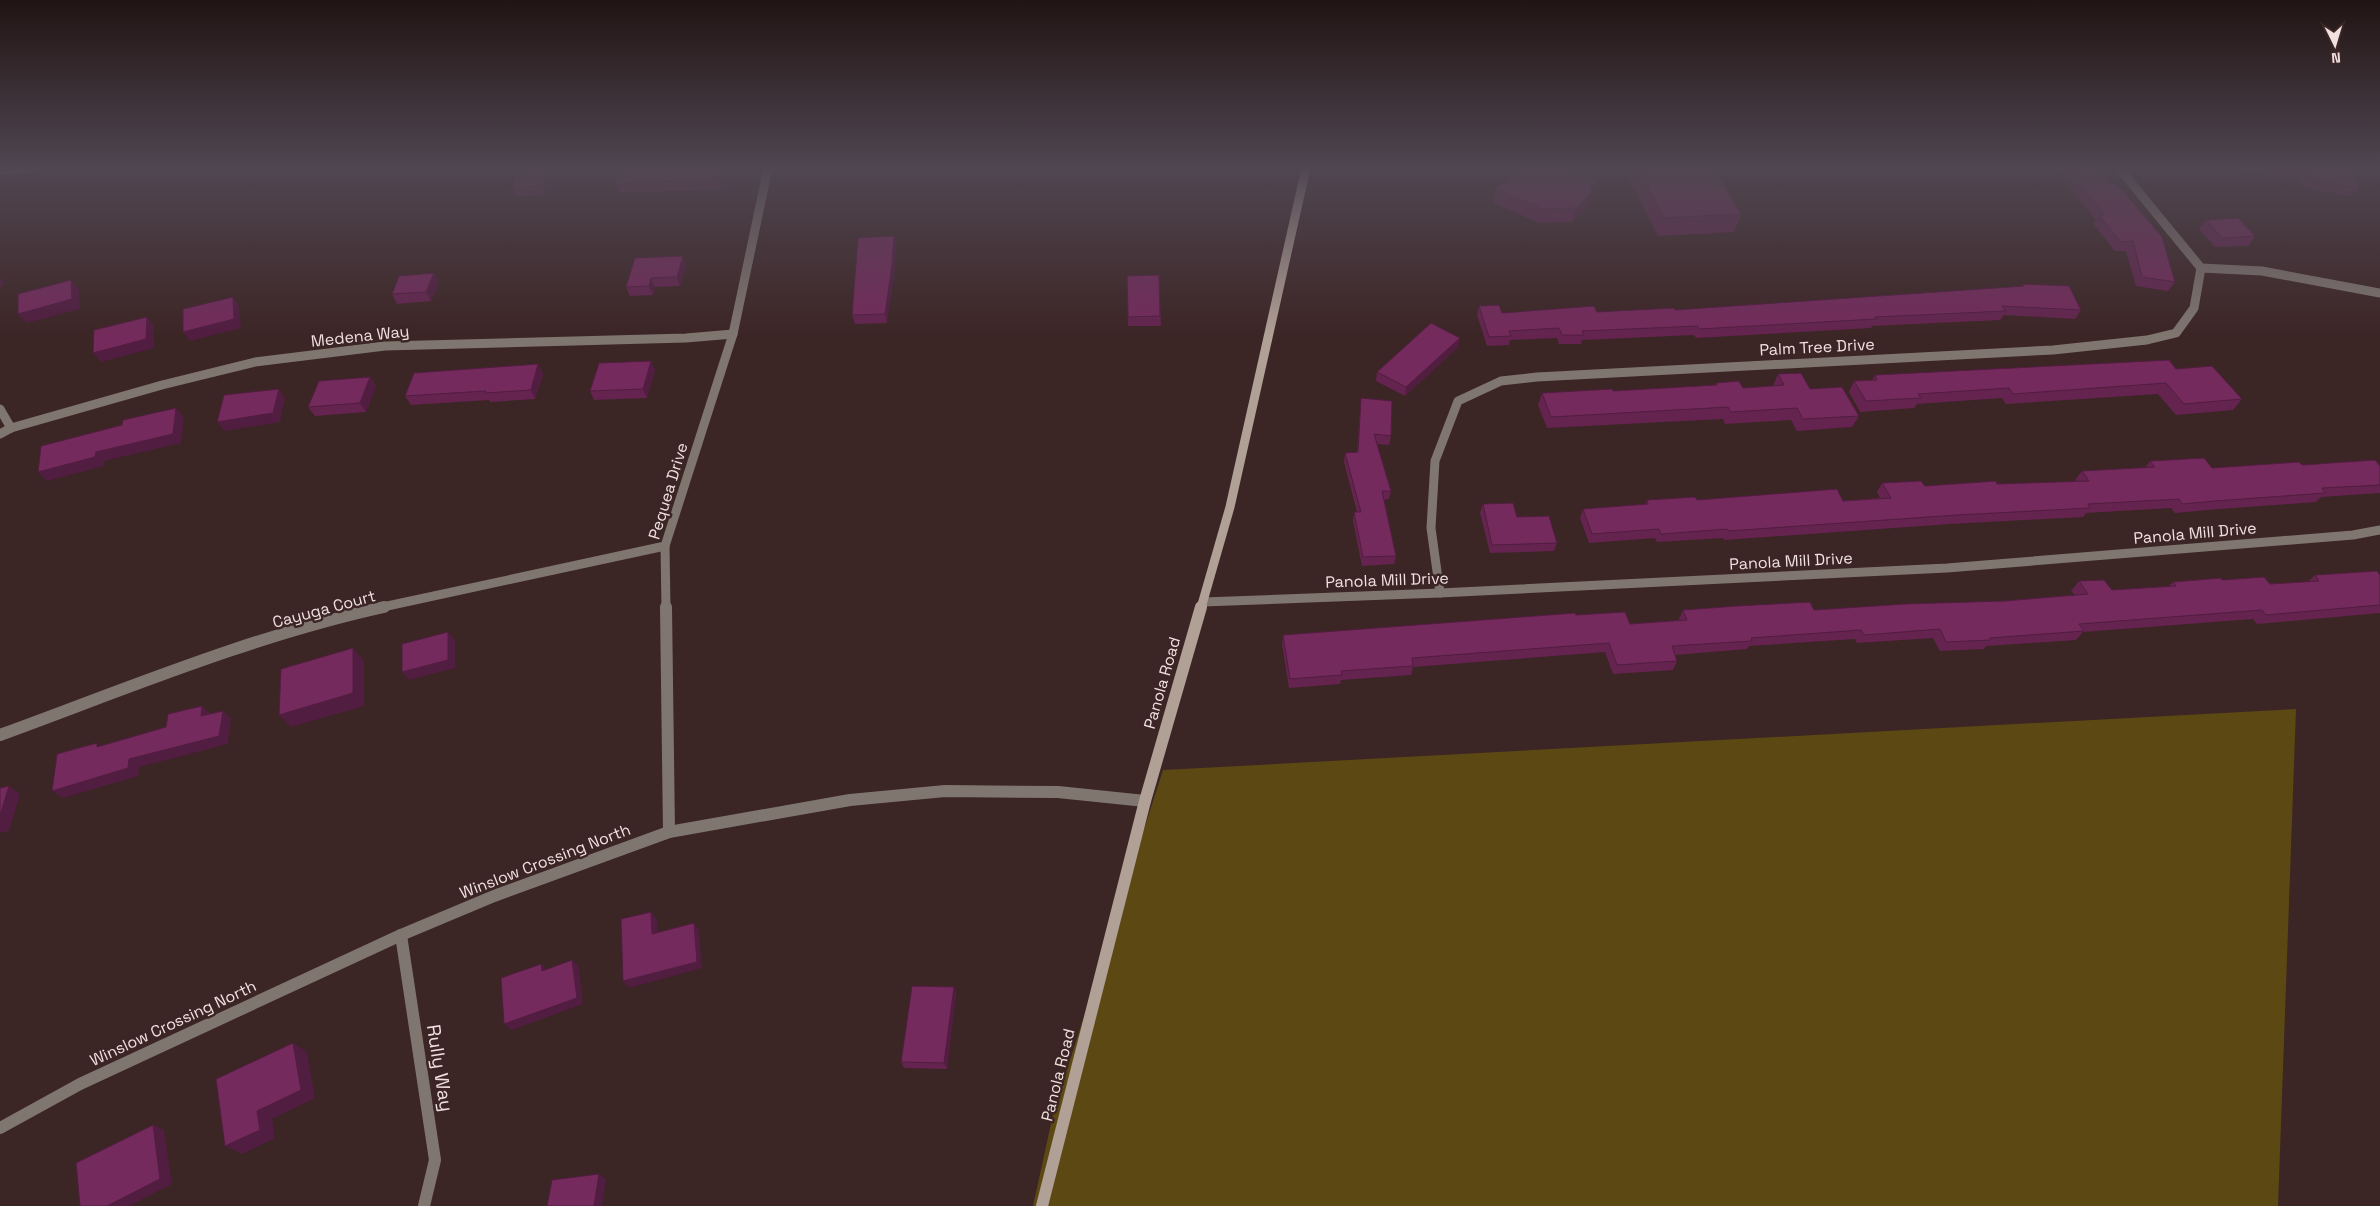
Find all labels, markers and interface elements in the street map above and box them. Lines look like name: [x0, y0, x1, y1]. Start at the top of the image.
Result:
north arrow: [2310, 20, 2360, 70]
text: N: [2331, 49, 2342, 67]
street label: Medena Way: [310, 320, 410, 352]
street label: Palm Tree Drive: [1759, 333, 1875, 361]
street label: Pequea Drive: [643, 440, 693, 542]
street label: Panola Mill Drive: [2133, 517, 2257, 549]
street label: Panola Mill Drive: [1729, 547, 1853, 575]
street label: Panola Mill Drive: [1325, 567, 1449, 593]
street label: Cayuga Court: [270, 585, 378, 633]
street label: Panola Road: [1139, 635, 1185, 731]
street label: Winslow Crossing North: [457, 819, 633, 903]
street label: Winslow Crossing North: [86, 975, 260, 1071]
street label: Rully Way: [421, 1023, 459, 1113]
street label: Panola Road: [1036, 1026, 1080, 1124]

